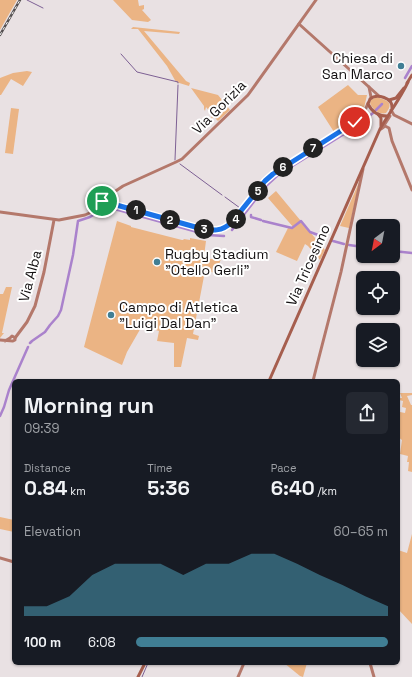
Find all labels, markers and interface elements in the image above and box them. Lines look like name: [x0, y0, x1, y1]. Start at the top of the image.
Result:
place label: Chiesa di San Marco: [322, 49, 393, 83]
marker: Chiesa di San Marco: [396, 61, 406, 71]
street label: Via Gorizia: [188, 76, 250, 138]
pin: [338, 105, 372, 139]
icon: check: [344, 111, 366, 133]
pin: 7: [303, 138, 323, 158]
text: 7: [310, 141, 316, 155]
pin: 6: [273, 157, 293, 177]
text: 6: [280, 160, 286, 174]
pin: 5: [248, 181, 268, 201]
pin: [85, 184, 119, 218]
text: 5: [255, 184, 261, 198]
icon: arrive: [91, 190, 113, 212]
pin: 1: [126, 200, 146, 220]
text: 1: [134, 203, 138, 217]
pin: 4: [226, 209, 246, 229]
pin: 2: [160, 210, 180, 230]
text: 4: [233, 212, 240, 226]
text: 2: [167, 213, 173, 227]
pin: 3: [194, 219, 214, 239]
north arrow: [356, 219, 400, 263]
map controls: [356, 219, 400, 367]
street label: Via Tricesimo: [282, 221, 334, 309]
text: 3: [201, 222, 207, 236]
place label: Rugby Stadium "Otello Gerli": [165, 245, 268, 279]
street label: Via Alba: [14, 248, 46, 304]
marker: Rugby Stadium "Otello Gerli": [152, 257, 162, 267]
button: locate: [356, 271, 400, 315]
place label: Campo di Atletica "Luigi Dal Dan": [119, 298, 238, 332]
marker: Campo di Atletica "Luigi Dal Dan": [106, 310, 116, 320]
button: layers: [356, 323, 400, 367]
text: Morning run: [24, 391, 154, 419]
button: share: [346, 392, 388, 434]
text: 09:39: [24, 420, 59, 437]
text: Distance: [24, 461, 71, 475]
text: Time: [147, 461, 172, 475]
text: Pace: [271, 461, 296, 475]
text: 0.84: [24, 475, 67, 501]
text: 5:36: [147, 475, 190, 501]
text: 6:40: [271, 475, 315, 501]
text: km: [67, 484, 86, 498]
text: /km: [315, 484, 337, 498]
text: Elevation: [24, 523, 81, 540]
text: 60–65 m: [334, 523, 388, 540]
text: 100 m: [24, 634, 61, 651]
text: 6:08: [88, 634, 116, 651]

